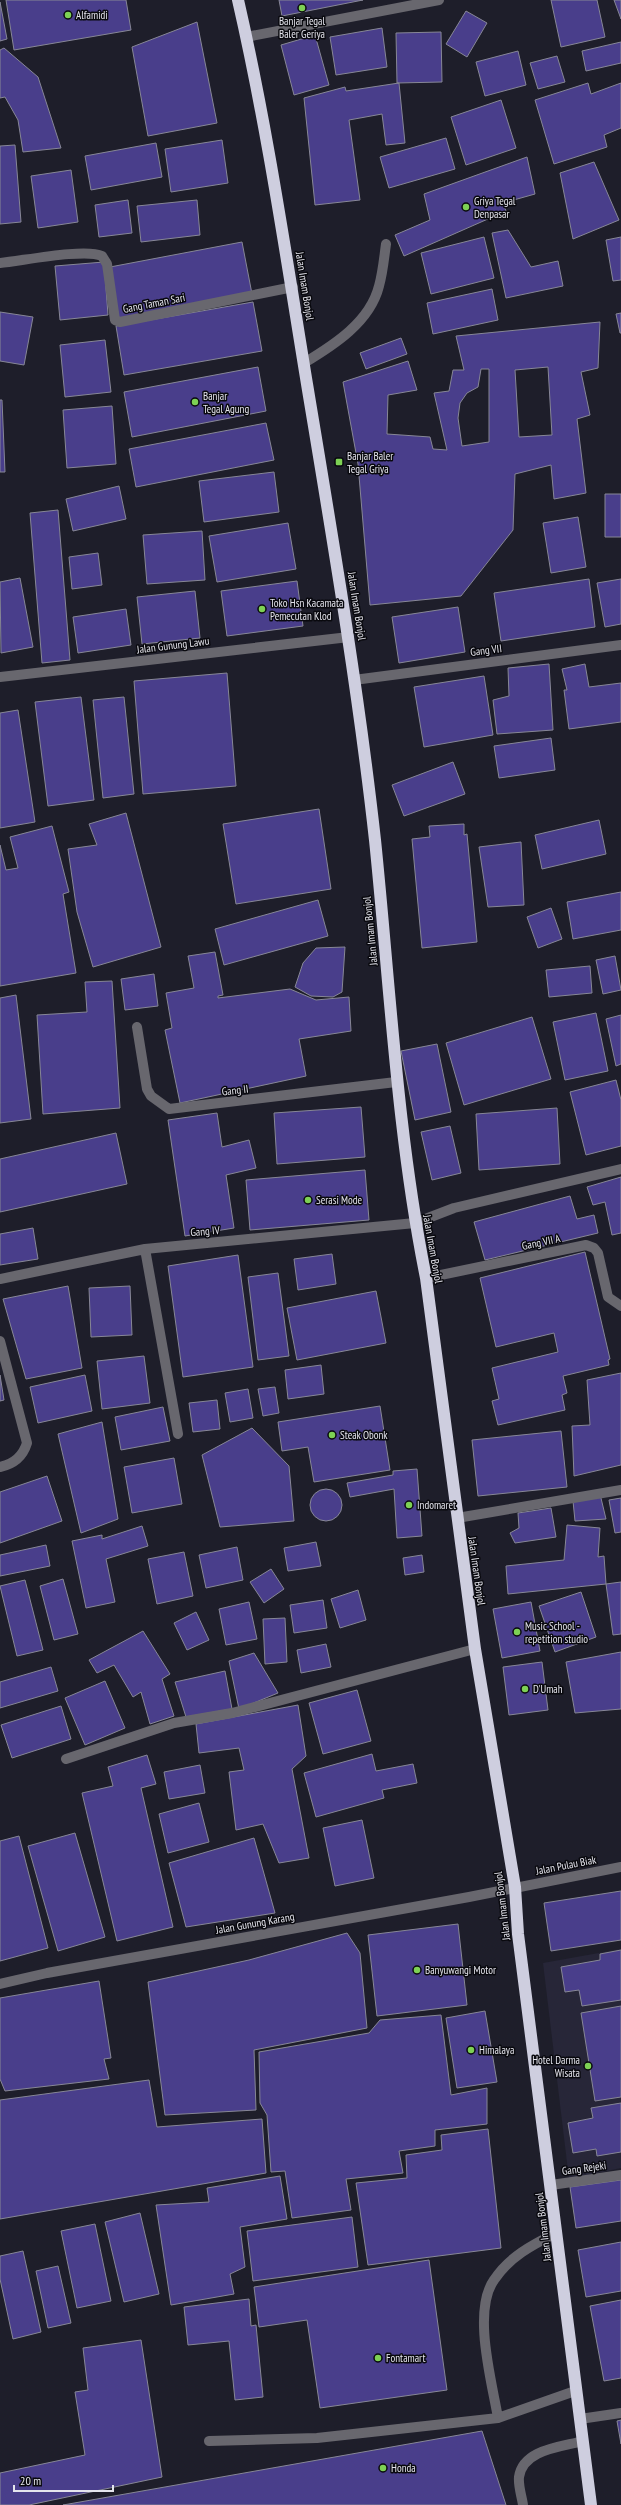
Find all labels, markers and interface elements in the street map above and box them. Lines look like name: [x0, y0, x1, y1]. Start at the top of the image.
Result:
marker: Banjar Tegal Baler Geriya: [297, 3, 307, 13]
place label: Alfamidi: [76, 8, 108, 22]
marker: Alfamidi: [63, 10, 73, 20]
place label: Banjar Tegal Baler Geriya: [279, 14, 326, 41]
place label: Griya Tegal Denpasar: [474, 194, 516, 221]
marker: Griya Tegal Denpasar: [461, 202, 471, 212]
street label: Jalan Imam Bonjol: [293, 250, 317, 322]
street label: Gang Taman Sari: [122, 290, 186, 316]
place label: Banjar Tegal Agung: [203, 389, 249, 416]
marker: Banjar Tegal Agung: [190, 397, 200, 407]
place label: Banjar Baler Tegal Griya: [347, 449, 393, 476]
marker: Banjar Baler Tegal Griya: [334, 457, 344, 467]
street label: Jalan Imam Bonjol: [345, 570, 369, 642]
place label: Toko Hsn Kacamata Pemecutan Klod: [270, 596, 343, 623]
marker: Toko Hsn Kacamata Pemecutan Klod: [257, 604, 267, 614]
street label: Jalan Gunung Lawu: [135, 634, 210, 657]
street label: Gang VII: [469, 641, 503, 659]
street label: Jalan Imam Bonjol: [359, 895, 381, 967]
street label: Gang II: [221, 1081, 249, 1099]
place label: Serasi Mode: [316, 1193, 363, 1207]
marker: Serasi Mode: [303, 1195, 313, 1205]
street label: Jalan Imam Bonjol: [420, 1213, 446, 1285]
street label: Gang IV: [190, 1223, 221, 1239]
street label: Gang VII A: [521, 1231, 562, 1253]
place label: Steak Obonk: [340, 1428, 388, 1442]
marker: Steak Obonk: [327, 1430, 337, 1440]
place label: Indomaret: [417, 1498, 456, 1512]
marker: Indomaret: [404, 1500, 414, 1510]
street label: Jalan Imam Bonjol: [465, 1535, 489, 1607]
place label: Music School - repetition studio: [525, 1619, 588, 1646]
marker: Music School - repetition studio: [512, 1627, 522, 1637]
place label: D'Umah: [533, 1682, 563, 1696]
marker: D'Umah: [520, 1684, 530, 1694]
street label: Jalan Pulau Biak: [534, 1852, 598, 1878]
street label: Jalan Imam Bonjol: [491, 1870, 513, 1942]
street label: Jalan Gunung Karang: [214, 1909, 296, 1937]
place label: Banyuwangi Motor: [425, 1963, 496, 1977]
marker: Banyuwangi Motor: [412, 1965, 422, 1975]
place label: Himalaya: [479, 2043, 514, 2057]
marker: Himalaya: [466, 2045, 476, 2055]
place label: Hotel Darma Wisata: [532, 2053, 580, 2080]
marker: Hotel Darma Wisata: [583, 2061, 593, 2071]
street label: Gang Rejeki: [561, 2158, 607, 2178]
street label: Jalan Imam Bonjol: [532, 2191, 554, 2263]
place label: Fontamart: [386, 2351, 425, 2365]
marker: Fontamart: [373, 2353, 383, 2363]
place label: Honda: [391, 2461, 416, 2475]
marker: Honda: [378, 2463, 388, 2473]
scale bar: [14, 2467, 113, 2493]
text: 20 m: [20, 2473, 41, 2488]

